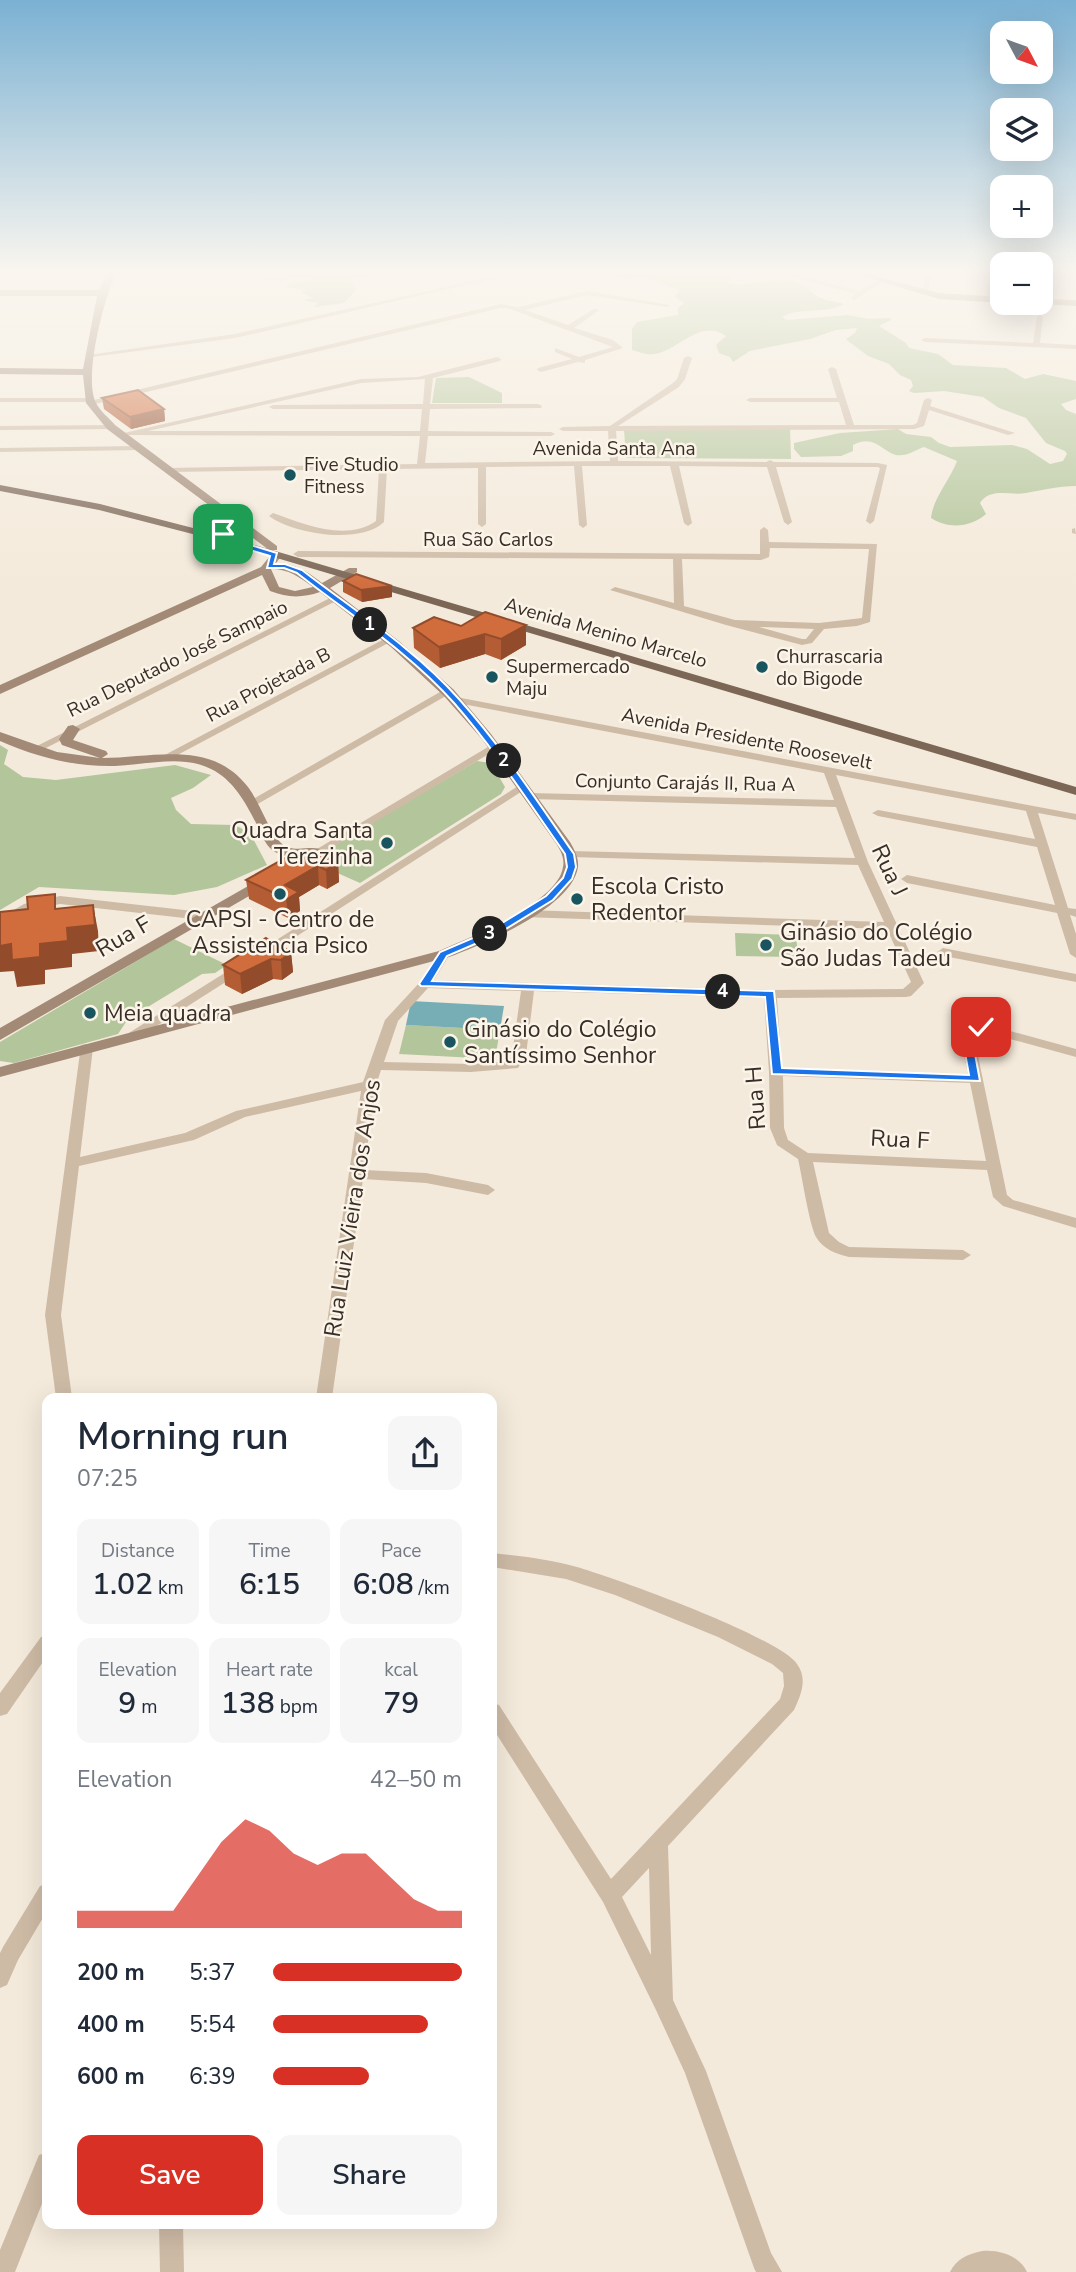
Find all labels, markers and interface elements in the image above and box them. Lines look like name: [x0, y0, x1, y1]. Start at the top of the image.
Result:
north arrow: [990, 21, 1054, 84]
map controls: [990, 21, 1053, 315]
button: layers: [990, 98, 1053, 161]
button: +: [990, 175, 1053, 238]
button: −: [990, 252, 1053, 315]
street label: Avenida Santa Ana: [532, 436, 696, 462]
place label: Five Studio Fitness: [304, 452, 398, 500]
marker: Five Studio Fitness: [282, 467, 298, 483]
pin: [193, 504, 253, 564]
icon: arrive: [204, 515, 242, 553]
street label: Rua São Carlos: [423, 527, 553, 553]
street label: Avenida Menino Marcelo: [501, 592, 710, 674]
street label: Rua Deputado José Sampaio: [63, 594, 292, 724]
pin: 1: [352, 608, 388, 642]
text: 1: [364, 611, 375, 637]
street label: Rua Projetada B: [202, 641, 335, 729]
place label: Churrascaria do Bigode: [776, 644, 883, 692]
place label: Supermercado Maju: [506, 654, 630, 702]
marker: Churrascaria do Bigode: [754, 659, 770, 675]
marker: Supermercado Maju: [484, 669, 500, 685]
street label: Avenida Presidente Roosevelt: [619, 702, 875, 776]
pin: 2: [486, 744, 522, 778]
text: 2: [498, 747, 509, 773]
street label: Conjunto Carajás II, Rua A: [575, 768, 796, 798]
place label: Quadra Santa Terezinha: [231, 815, 373, 872]
marker: Quadra Santa Terezinha: [379, 835, 395, 851]
street label: Rua J: [864, 839, 915, 901]
place label: Escola Cristo Redentor: [591, 871, 724, 928]
marker: CAPSI - Centro de Assistencia Psico: [272, 886, 288, 902]
marker: Escola Cristo Redentor: [569, 891, 585, 907]
place label: CAPSI - Centro de Assistencia Psico: [186, 904, 374, 961]
street label: Rua F: [90, 908, 157, 965]
pin: 3: [472, 916, 508, 951]
place label: Ginásio do Colégio São Judas Tadeu: [780, 917, 973, 974]
text: 3: [484, 920, 495, 946]
marker: Ginásio do Colégio São Judas Tadeu: [758, 937, 774, 953]
pin: 4: [706, 974, 740, 1010]
text: 4: [717, 978, 728, 1004]
pin: [951, 997, 1011, 1057]
place label: Meia quadra: [104, 998, 232, 1029]
marker: Meia quadra: [82, 1005, 98, 1021]
icon: check: [962, 1008, 1000, 1046]
place label: Ginásio do Colégio Santíssimo Senhor: [464, 1014, 657, 1071]
marker: Ginásio do Colégio Santíssimo Senhor: [442, 1034, 458, 1050]
street label: Rua H: [738, 1065, 773, 1131]
street label: Rua Luiz Vieira dos Anjos: [317, 1077, 388, 1339]
street label: Rua F: [870, 1122, 931, 1157]
text: Morning run: [77, 1411, 289, 1462]
button: share: [388, 1416, 462, 1490]
text: 07:25: [77, 1463, 137, 1494]
text: Distance: [101, 1538, 175, 1564]
text: Time: [248, 1538, 291, 1564]
text: Pace: [381, 1538, 421, 1564]
text: 1.02: [92, 1564, 153, 1605]
text: 6:15: [239, 1564, 300, 1605]
text: 6:08: [353, 1564, 414, 1605]
text: km: [153, 1575, 184, 1601]
text: /km: [414, 1575, 450, 1601]
text: Elevation: [98, 1657, 177, 1683]
text: Heart rate: [226, 1657, 313, 1683]
text: kcal: [384, 1657, 418, 1683]
text: 9: [118, 1683, 136, 1724]
text: 138: [221, 1683, 275, 1724]
text: 79: [383, 1683, 419, 1724]
text: m: [136, 1694, 157, 1720]
text: bpm: [275, 1694, 318, 1720]
text: Elevation: [77, 1764, 172, 1795]
text: 42–50 m: [370, 1764, 462, 1795]
text: 200 m: [77, 1957, 145, 1988]
text: 5:37: [189, 1957, 236, 1988]
text: 400 m: [77, 2009, 145, 2040]
text: 5:54: [189, 2009, 236, 2040]
text: 600 m: [77, 2061, 145, 2092]
text: 6:39: [189, 2061, 236, 2092]
button: Save: [77, 2135, 263, 2215]
button: Share: [277, 2135, 462, 2215]

